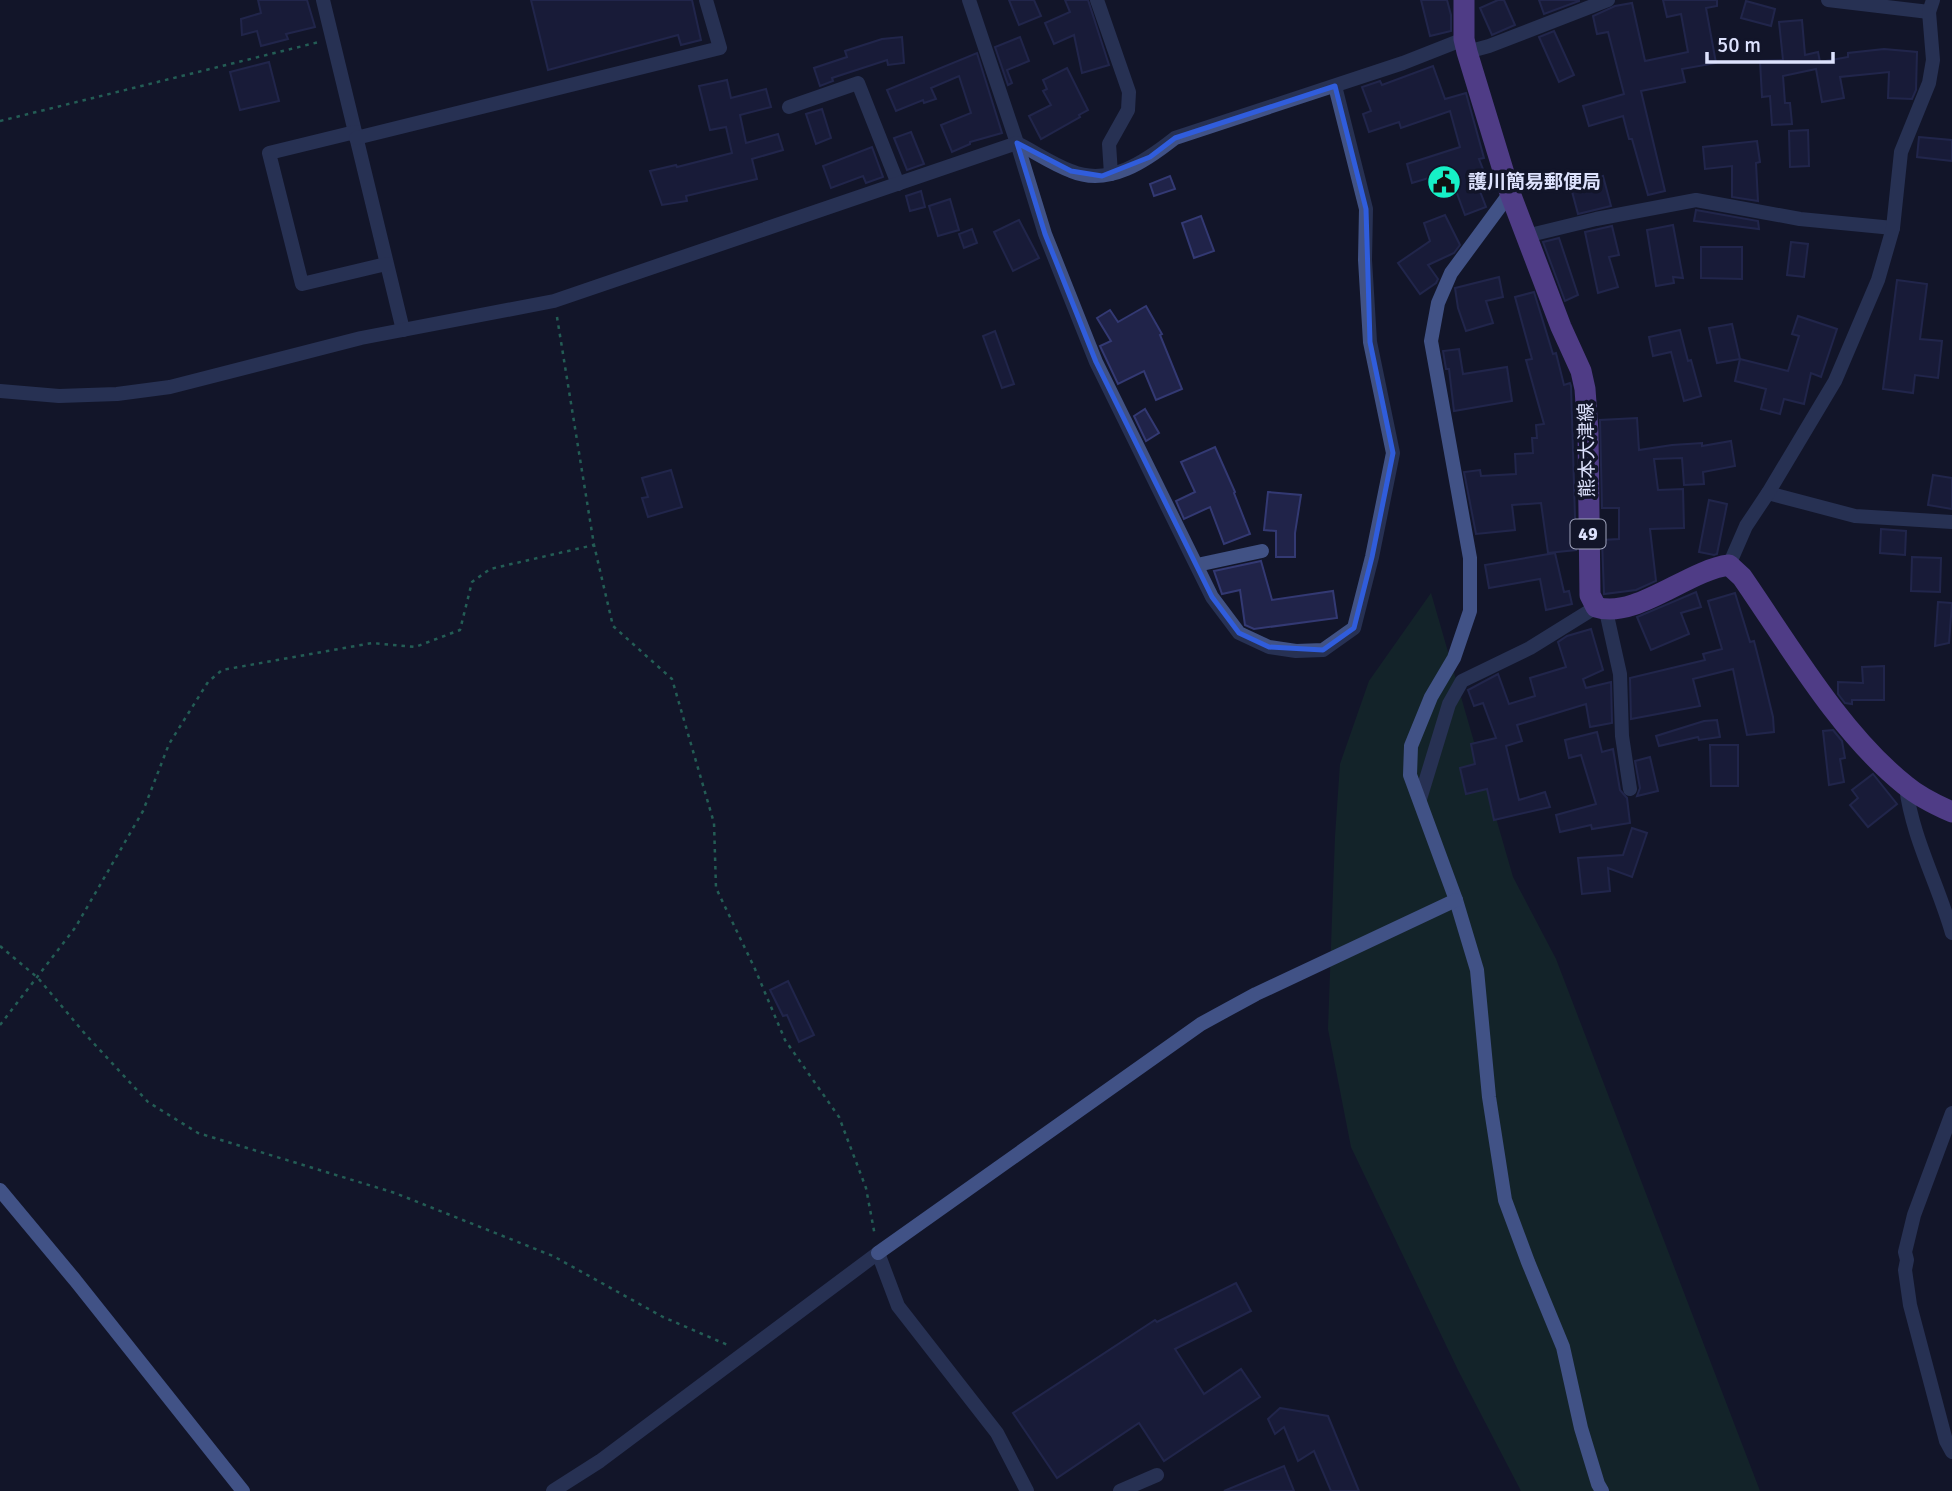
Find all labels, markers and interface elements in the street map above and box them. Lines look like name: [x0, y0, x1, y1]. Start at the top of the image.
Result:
scale bar: [1707, 21, 1833, 65]
text: 50 m: [1717, 32, 1761, 58]
public building icon: 護川簡易郵便局: [1425, 163, 1463, 201]
place label: 護川簡易郵便局: [1468, 170, 1601, 194]
street label: 熊本大津線: [1574, 402, 1600, 498]
road number: 49: [1570, 520, 1606, 548]

